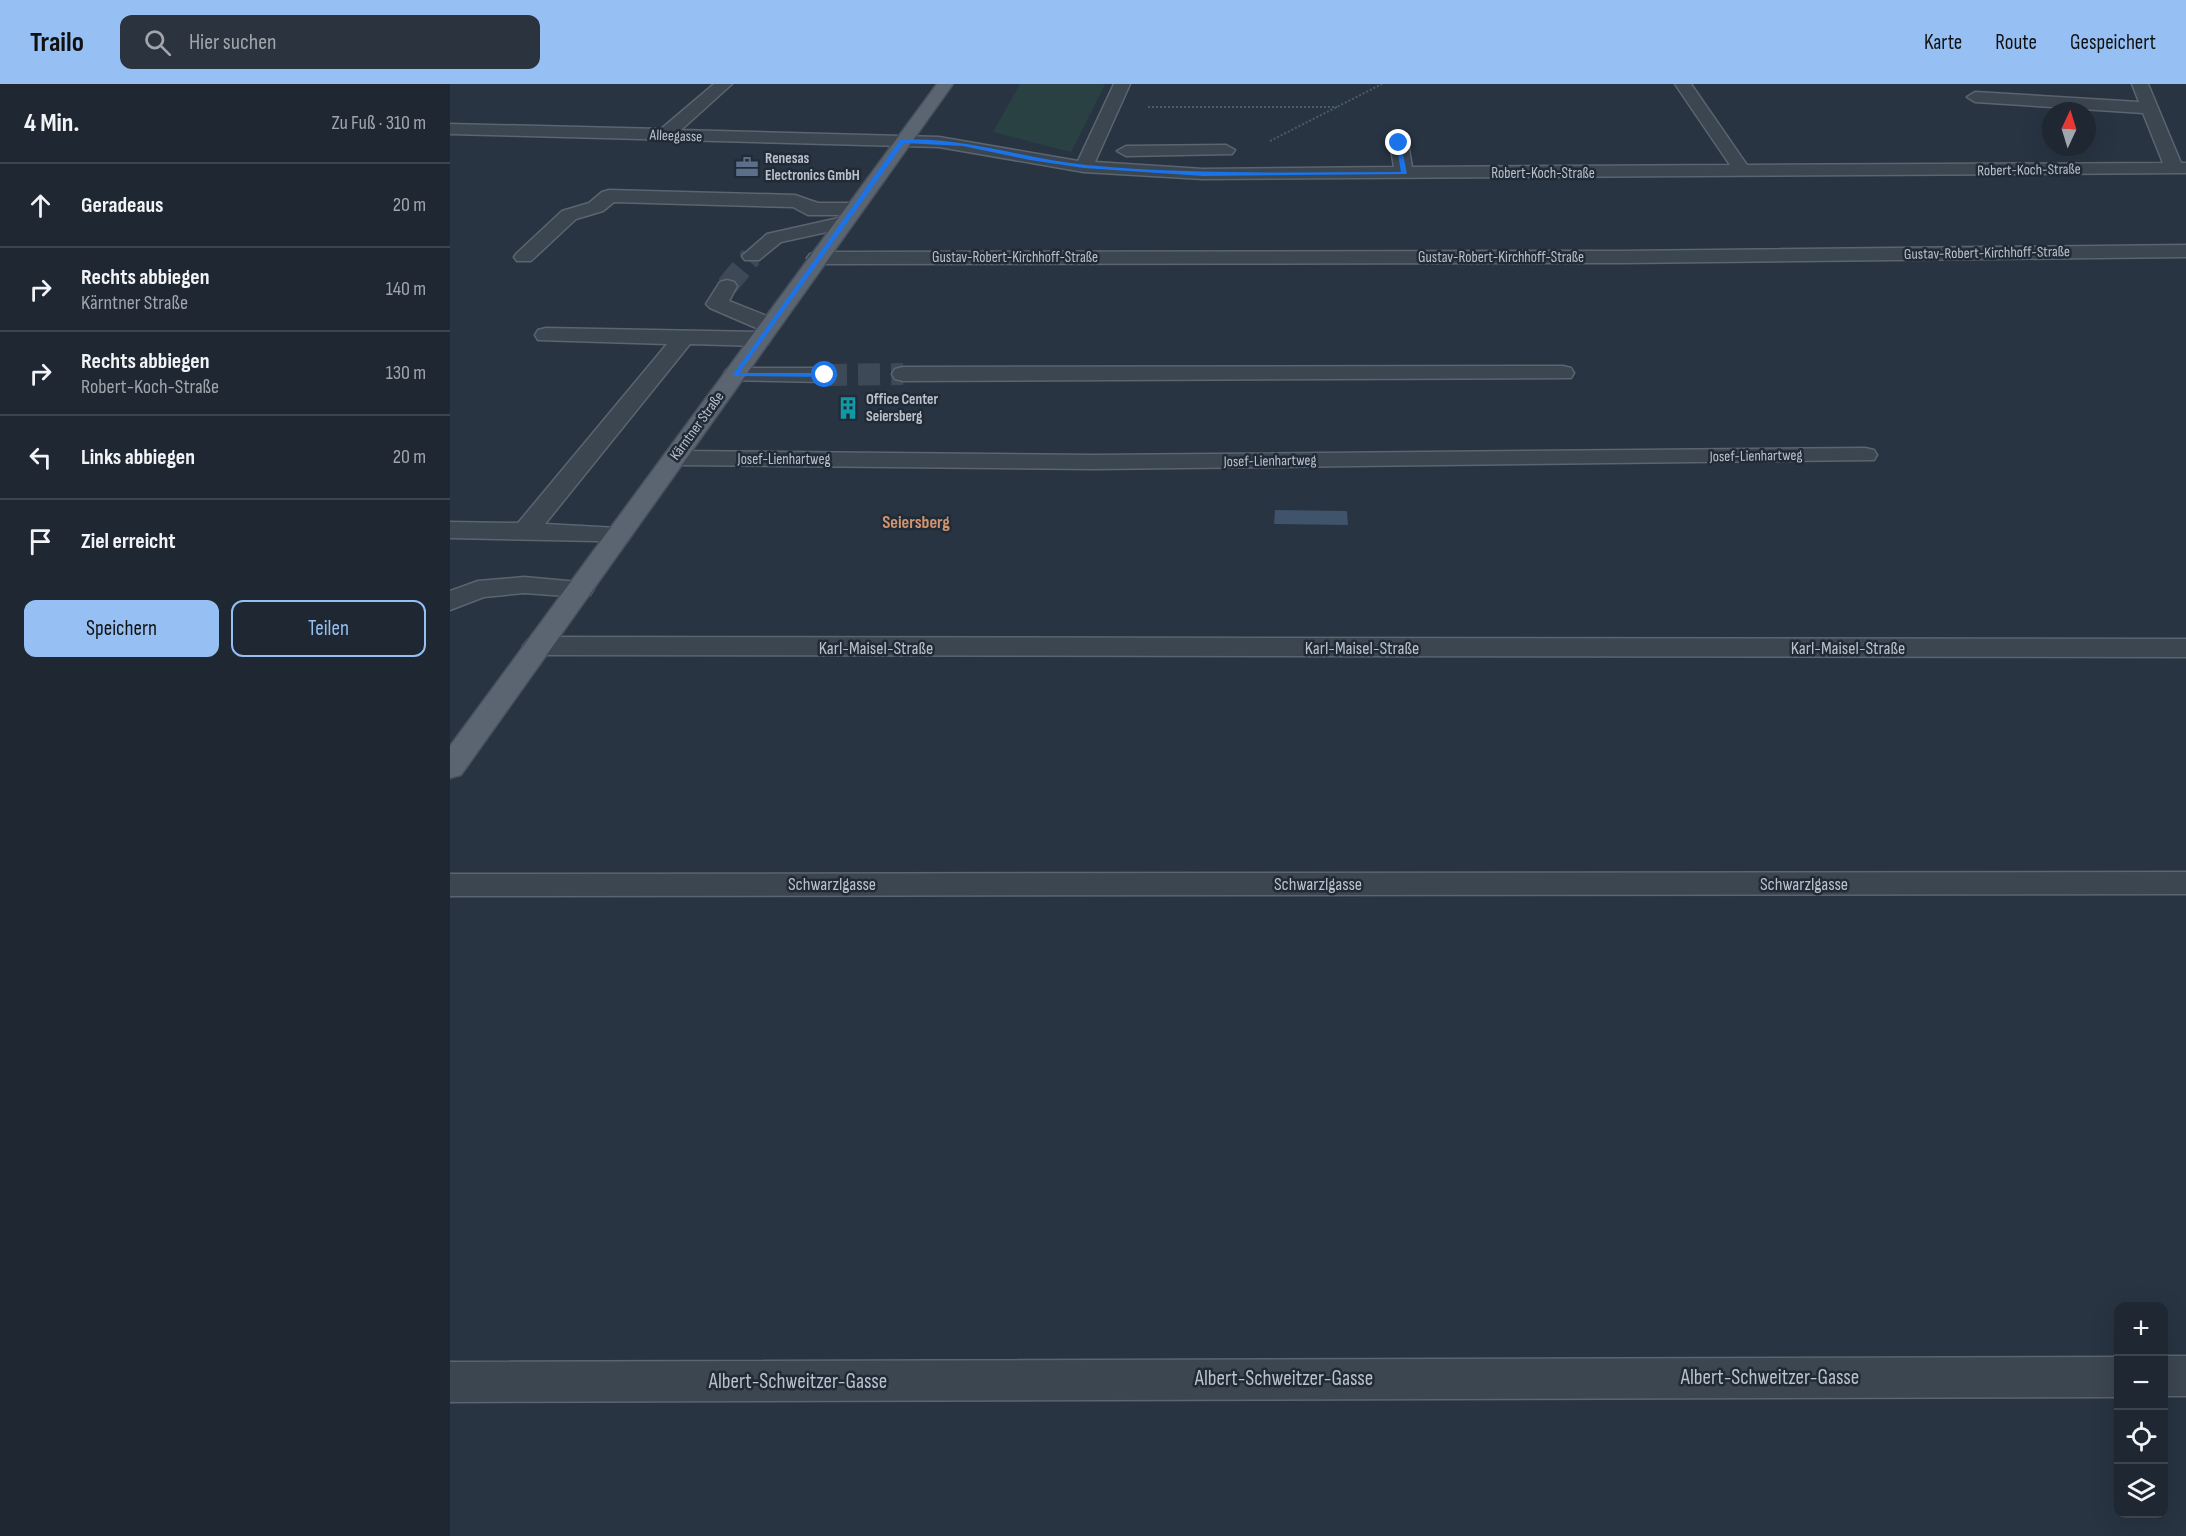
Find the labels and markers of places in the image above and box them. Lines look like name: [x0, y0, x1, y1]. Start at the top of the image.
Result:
place label: Renesas Electronics GmbH: [765, 149, 860, 185]
office icon: Renesas Electronics GmbH: [734, 154, 760, 180]
place label: Office Center Seiersberg: [866, 390, 939, 426]
building icon: Office Center Seiersberg: [835, 395, 861, 421]

